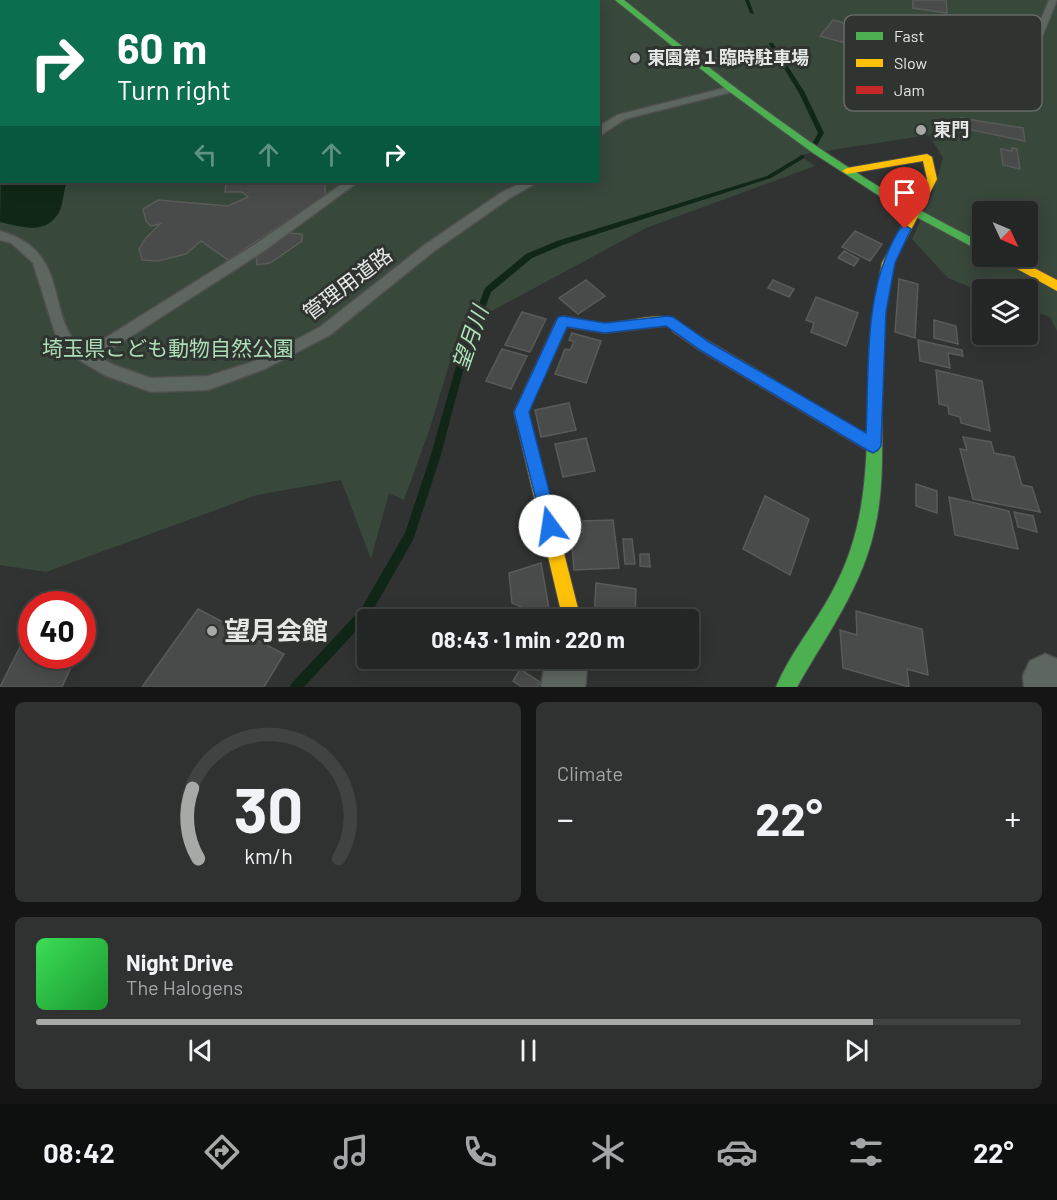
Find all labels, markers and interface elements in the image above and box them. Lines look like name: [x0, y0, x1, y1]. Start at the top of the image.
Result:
legend: [844, 15, 1042, 111]
text: 60 m: [117, 22, 207, 72]
icon: right: [18, 24, 96, 102]
text: Fast: [894, 26, 924, 45]
place label: 東園第１臨時駐車場: [647, 46, 809, 68]
marker: 東園第１臨時駐車場: [628, 51, 642, 65]
text: Slow: [894, 53, 927, 72]
text: Turn right: [117, 73, 231, 105]
text: Jam: [894, 80, 925, 99]
place label: 東門: [933, 118, 969, 140]
marker: 東門: [914, 123, 928, 137]
icon: left: [189, 138, 222, 171]
icon: ahead: [252, 138, 285, 171]
icon: ahead: [315, 138, 348, 171]
icon: right: [378, 138, 411, 171]
pin: [879, 167, 930, 229]
icon: arrive: [888, 176, 921, 209]
north arrow: [972, 201, 1038, 267]
map controls: [972, 201, 1038, 345]
street label: 管理用道路: [298, 241, 397, 324]
button: layers: [972, 279, 1038, 345]
water label: 望月川: [446, 300, 493, 373]
park label: 埼玉県こども動物自然公園: [42, 335, 294, 360]
position arrow: [518, 494, 582, 558]
speed limit sign: 40: [18, 591, 96, 669]
place label: 望月会館: [224, 614, 328, 645]
marker: 望月会館: [205, 624, 219, 638]
text: 08:43 · 1 min · 220 m: [431, 626, 625, 652]
text: Climate: [557, 761, 623, 785]
text: 30: [233, 771, 303, 845]
text: 22°: [755, 791, 823, 845]
text: −: [557, 798, 574, 838]
text: +: [1004, 798, 1021, 838]
text: km/h: [244, 843, 292, 868]
text: Night Drive: [126, 949, 234, 975]
text: The Halogens: [126, 975, 243, 999]
icon: previous: [184, 1034, 217, 1067]
icon: pause: [512, 1034, 545, 1067]
icon: next: [840, 1034, 873, 1067]
icon: directions: [201, 1131, 243, 1173]
icon: music: [330, 1131, 372, 1173]
icon: phone: [459, 1131, 501, 1173]
icon: climate: [587, 1131, 629, 1173]
icon: car: [716, 1131, 758, 1173]
icon: filters: [845, 1131, 887, 1173]
text: 08:42: [43, 1136, 115, 1168]
text: 22°: [973, 1136, 1014, 1168]

